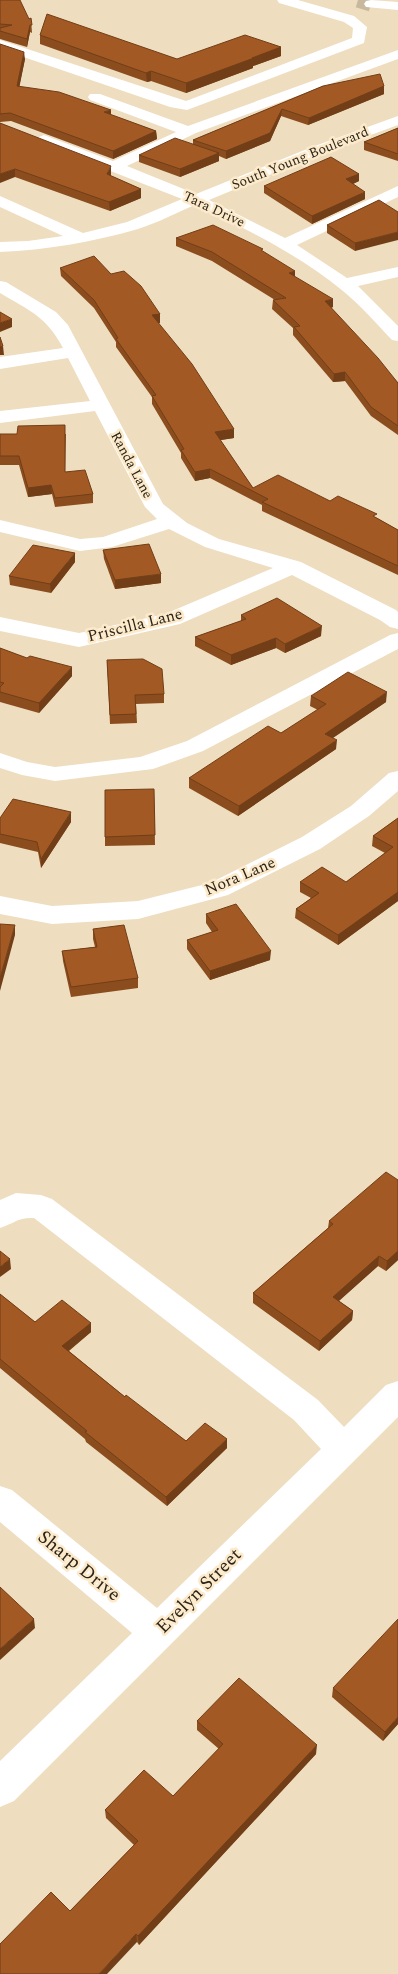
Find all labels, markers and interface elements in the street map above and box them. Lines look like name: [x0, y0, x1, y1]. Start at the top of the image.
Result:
street label: South Young Boulevard: [228, 121, 372, 195]
street label: Tara Drive: [180, 186, 249, 233]
street label: Randa Lane: [106, 428, 159, 502]
street label: Priscilla Lane: [85, 602, 185, 648]
street label: Nora Lane: [201, 850, 279, 902]
street label: Sharp Drive: [31, 1523, 127, 1609]
street label: Evelyn Street: [149, 1541, 249, 1641]

